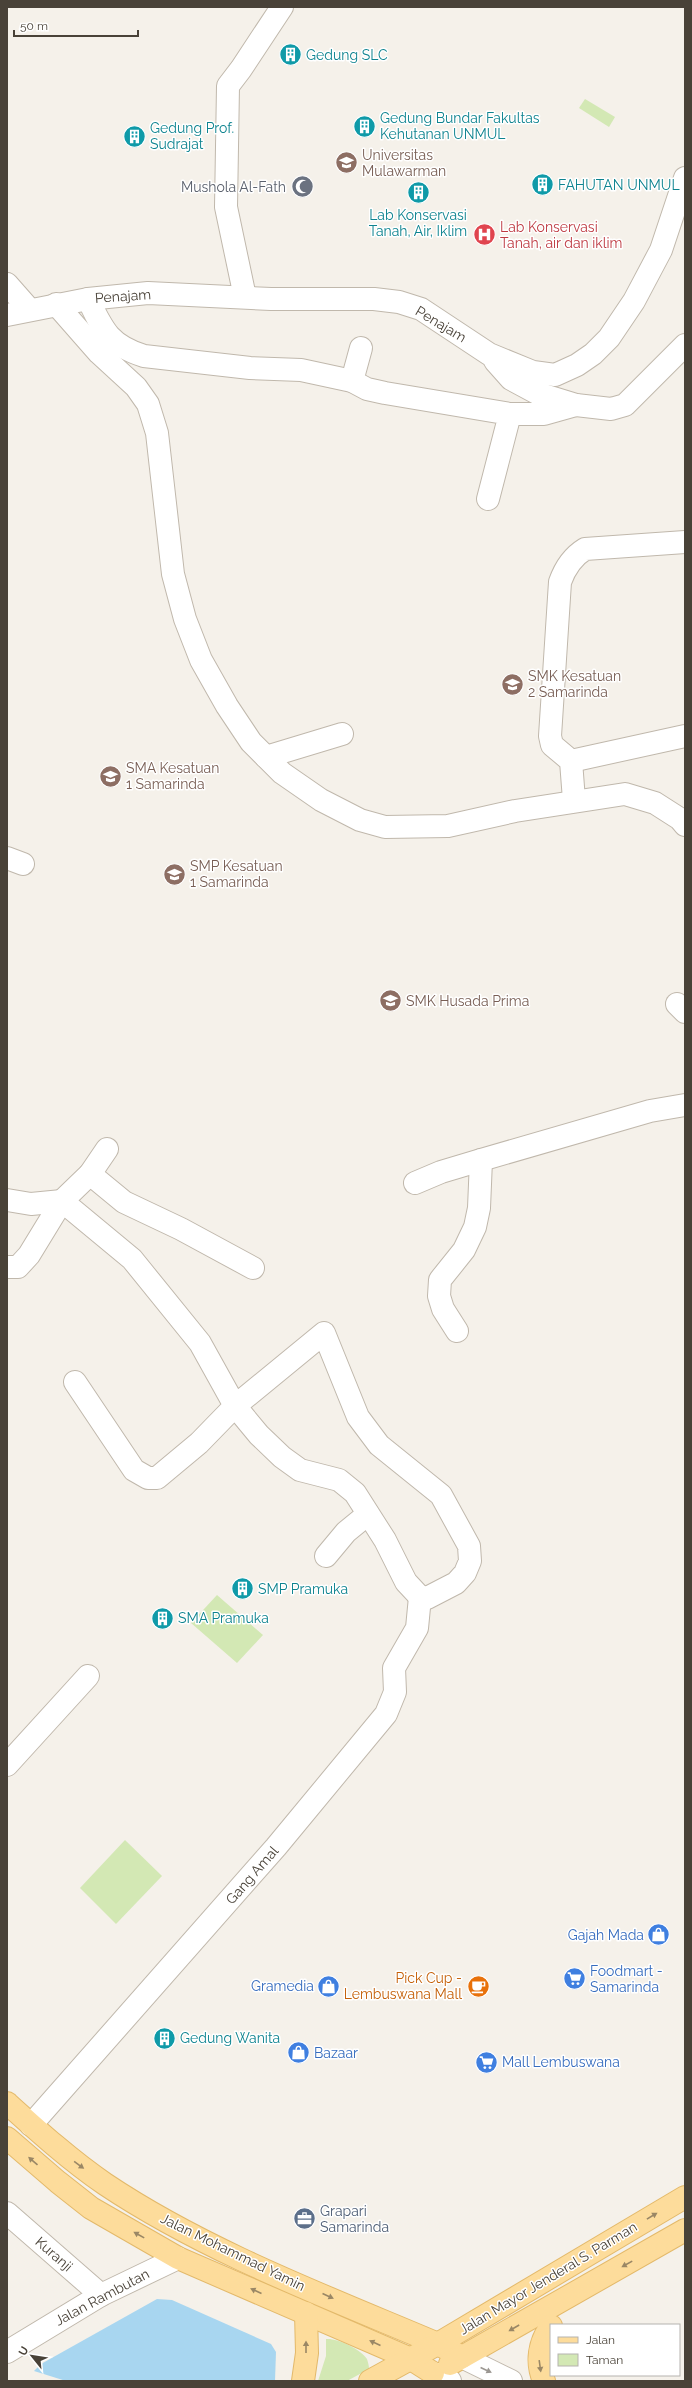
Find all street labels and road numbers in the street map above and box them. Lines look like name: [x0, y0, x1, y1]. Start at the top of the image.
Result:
street label: Penajam: [94, 286, 152, 306]
street label: Penajam: [413, 303, 469, 345]
street label: Gang Amal: [223, 1843, 282, 1907]
street label: Jalan Mohammad Yamin: [158, 2210, 308, 2294]
street label: Jalan Mayor Jenderal S. Parman: [456, 2219, 640, 2337]
street label: Kuranji: [32, 2234, 76, 2274]
street label: Jalan Rambutan: [52, 2265, 152, 2329]

